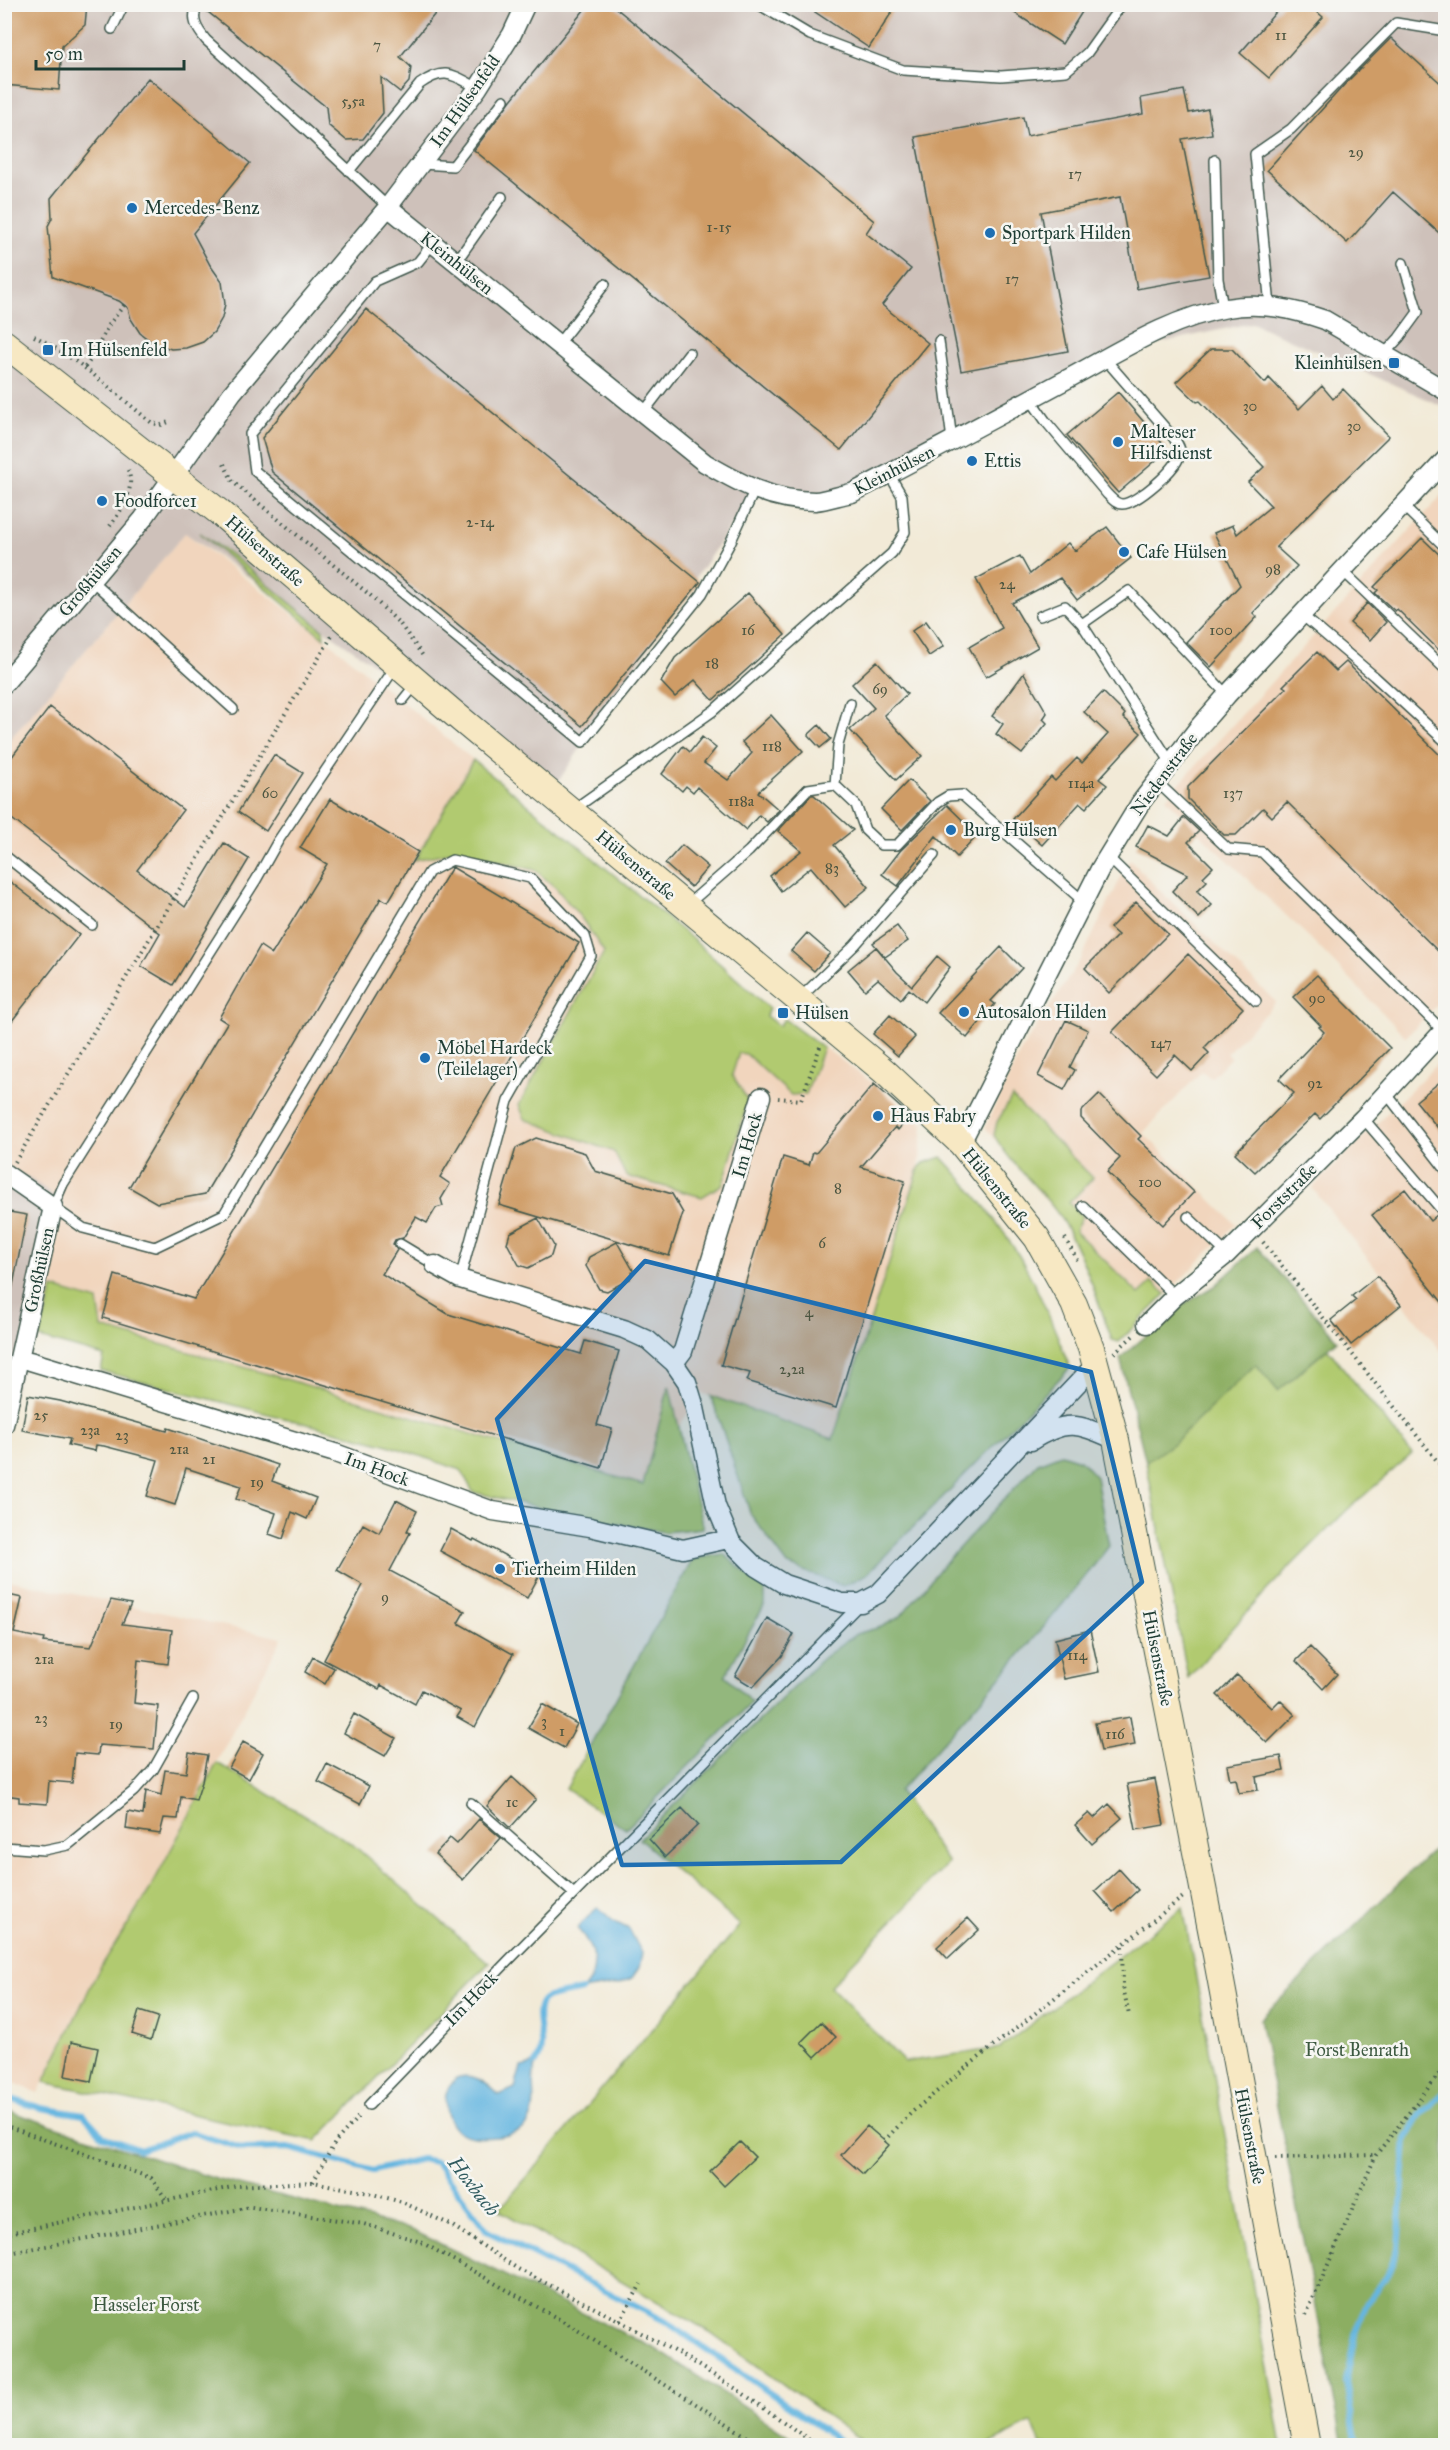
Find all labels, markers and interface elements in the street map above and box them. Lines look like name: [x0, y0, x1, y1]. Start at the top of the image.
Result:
house number: 11: [1275, 26, 1287, 44]
scale bar: [36, 33, 184, 71]
house number: 7: [373, 36, 381, 54]
text: 50 m: [45, 43, 83, 65]
street label: Im Hülsenfeld: [425, 51, 505, 151]
house number: 5,5a: [341, 92, 365, 110]
house number: 29: [1348, 143, 1364, 161]
house number: 17: [1068, 165, 1082, 183]
place label: Mercedes-Benz: [144, 197, 260, 219]
marker: Mercedes-Benz: [125, 201, 139, 215]
house number: 1-15: [707, 218, 731, 236]
place label: Sportpark Hilden: [1002, 222, 1131, 244]
marker: Sportpark Hilden: [983, 226, 997, 240]
street label: Kleinhülsen: [416, 227, 498, 299]
house number: 17: [1005, 270, 1019, 288]
place label: Im Hülsenfeld: [60, 339, 168, 361]
marker: Im Hülsenfeld: [41, 343, 55, 357]
place label: Kleinhülsen: [1294, 352, 1382, 374]
marker: Kleinhülsen: [1387, 356, 1401, 370]
house number: 30: [1243, 397, 1257, 415]
house number: 30: [1347, 417, 1361, 435]
place label: Malteser Hilfsdienst: [1130, 421, 1213, 464]
marker: Malteser Hilfsdienst: [1111, 435, 1125, 449]
street label: Kleinhülsen: [850, 440, 938, 500]
place label: Ettis: [984, 450, 1021, 472]
marker: Ettis: [965, 454, 979, 468]
place label: Foodforce1: [114, 490, 197, 512]
marker: Foodforce1: [95, 494, 109, 508]
street label: Hülsenstraße: [221, 511, 309, 591]
house number: 2-14: [466, 513, 495, 531]
street label: Großhülsen: [54, 541, 126, 621]
place label: Cafe Hülsen: [1136, 541, 1227, 563]
marker: Cafe Hülsen: [1117, 545, 1131, 559]
house number: 98: [1265, 560, 1281, 578]
house number: 24: [999, 575, 1016, 593]
house number: 16: [741, 621, 756, 639]
house number: 100: [1209, 621, 1233, 639]
house number: 18: [705, 654, 719, 672]
house number: 69: [872, 680, 888, 698]
street label: Niedenstraße: [1126, 728, 1202, 820]
house number: 118: [762, 737, 782, 755]
house number: 114a: [1068, 774, 1095, 792]
house number: 60: [262, 784, 278, 802]
house number: 137: [1223, 784, 1243, 802]
house number: 118a: [728, 792, 755, 810]
place label: Burg Hülsen: [963, 819, 1057, 842]
marker: Burg Hülsen: [944, 823, 958, 837]
street label: Hülsenstraße: [591, 825, 681, 905]
house number: 83: [825, 859, 839, 877]
house number: 90: [1309, 989, 1325, 1007]
place label: Autosalon Hilden: [975, 1001, 1107, 1023]
place label: Hülsen: [795, 1002, 849, 1024]
marker: Autosalon Hilden: [957, 1005, 971, 1019]
marker: Hülsen: [776, 1006, 790, 1020]
house number: 147: [1150, 1034, 1172, 1052]
place label: Möbel Hardeck (Teilelager): [437, 1037, 552, 1081]
marker: Möbel Hardeck (Teilelager): [418, 1051, 432, 1065]
house number: 92: [1307, 1074, 1323, 1092]
place label: Haus Fabry: [890, 1105, 977, 1127]
street label: Im Hock: [727, 1109, 767, 1180]
marker: Haus Fabry: [871, 1109, 885, 1123]
street label: Hülsenstraße: [958, 1143, 1036, 1233]
street label: Forststraße: [1246, 1158, 1322, 1234]
house number: 100: [1138, 1173, 1162, 1191]
house number: 8: [834, 1179, 842, 1197]
street label: Großhülsen: [19, 1225, 59, 1315]
house number: 6: [818, 1234, 827, 1252]
house number: 4: [805, 1303, 814, 1321]
house number: 2,2a: [779, 1360, 805, 1378]
house number: 25: [34, 1406, 48, 1424]
house number: 23a: [80, 1421, 101, 1439]
house number: 23: [115, 1426, 129, 1444]
house number: 21a: [169, 1440, 189, 1458]
street label: Im Hock: [342, 1447, 413, 1491]
house number: 21: [202, 1450, 216, 1468]
house number: 19: [250, 1473, 264, 1491]
place label: Tierheim Hilden: [512, 1558, 637, 1580]
marker: Tierheim Hilden: [493, 1562, 507, 1576]
house number: 9: [381, 1588, 389, 1606]
street label: Hülsenstraße: [1138, 1608, 1178, 1708]
house number: 114: [1067, 1646, 1088, 1664]
house number: 21a: [34, 1650, 54, 1668]
house number: 23: [34, 1709, 48, 1727]
house number: 3: [541, 1712, 547, 1730]
house number: 19: [109, 1715, 123, 1733]
house number: 1: [559, 1722, 565, 1740]
house number: 116: [1105, 1725, 1126, 1743]
house number: 1c: [506, 1793, 518, 1811]
street label: Im Hock: [440, 1967, 503, 2031]
park label: Forst Benrath: [1305, 2039, 1409, 2061]
street label: Hülsenstraße: [1230, 2086, 1270, 2186]
water label: Hoxbach: [442, 2150, 505, 2221]
park label: Hasseler Forst: [93, 2294, 200, 2316]

